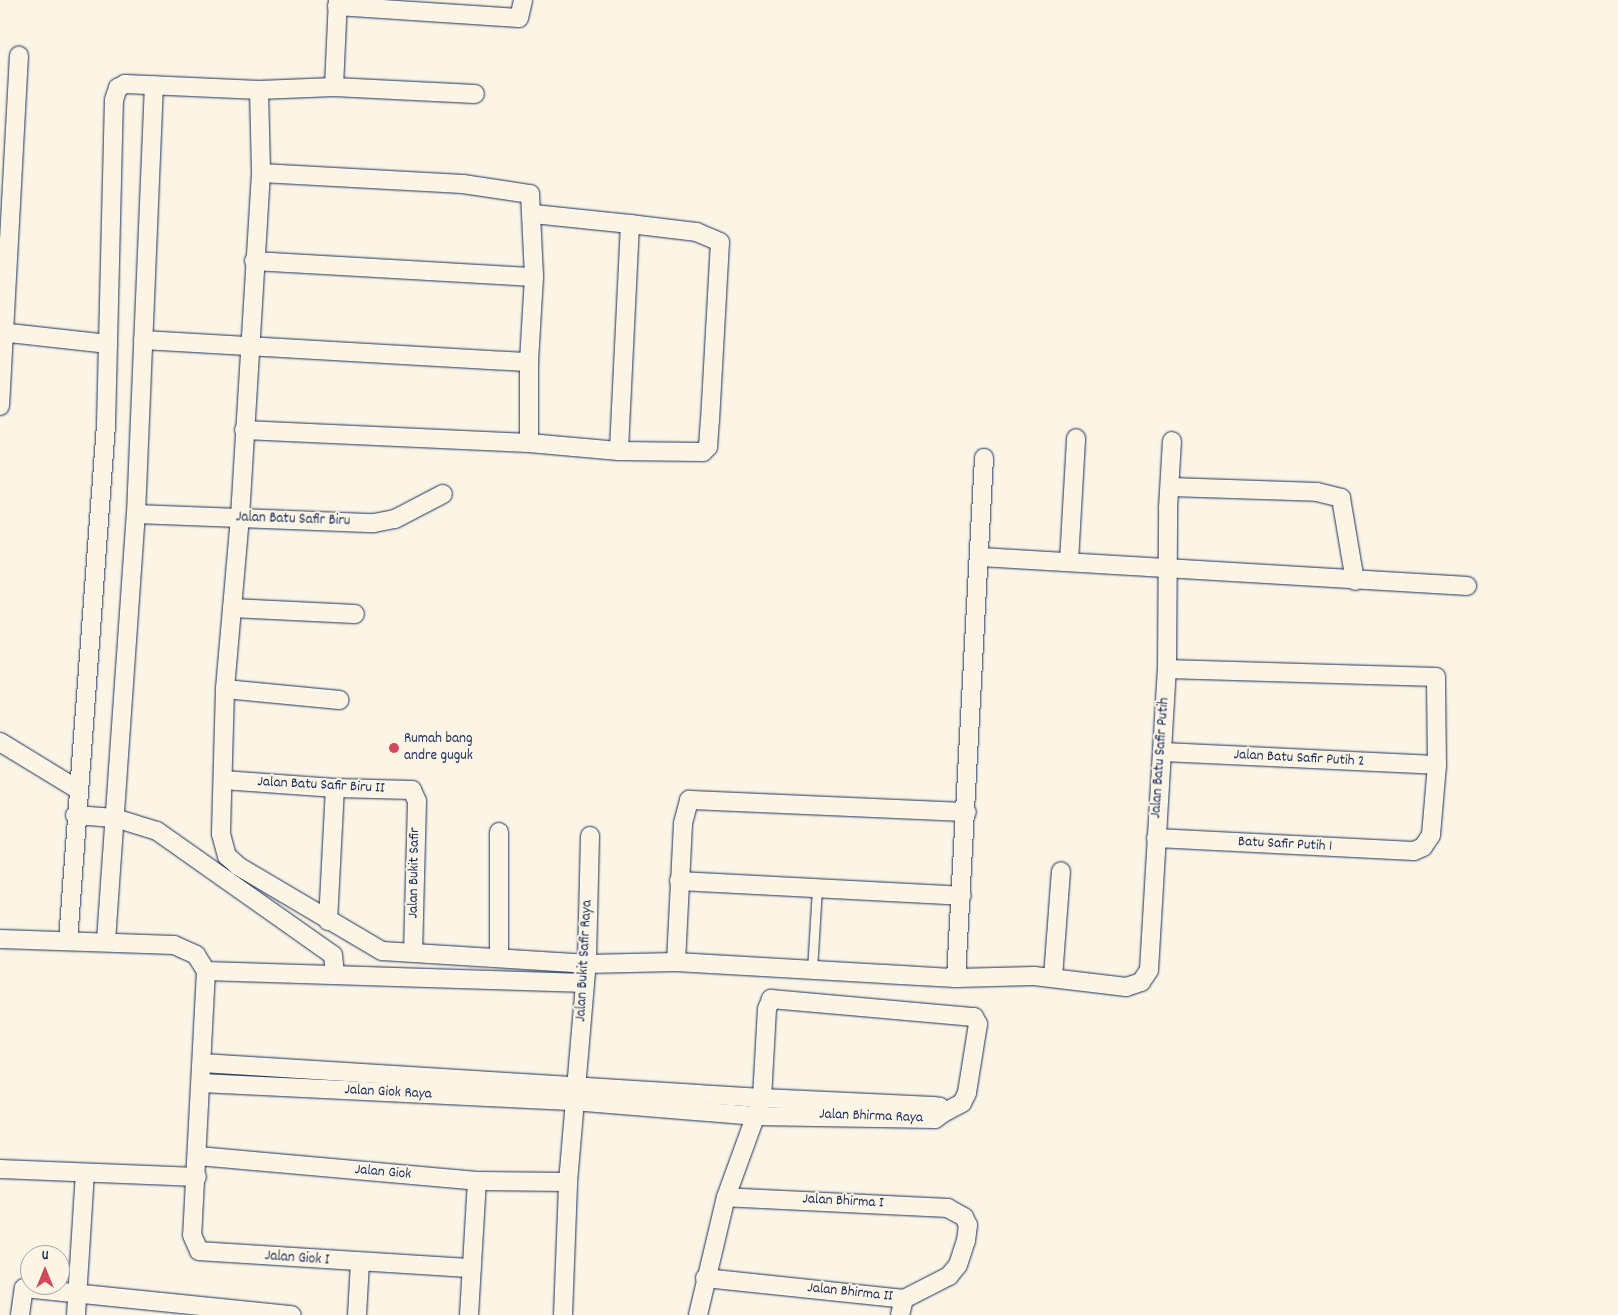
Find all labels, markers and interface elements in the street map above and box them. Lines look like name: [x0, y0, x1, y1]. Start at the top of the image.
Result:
street label: Jalan Batu Safir Biru: [235, 509, 351, 531]
street label: Jalan Batu Safir Putih: [1148, 697, 1174, 819]
place label: Rumah bang andre guguk: [404, 730, 473, 765]
marker: Rumah bang andre guguk: [388, 742, 400, 754]
street label: Jalan Batu Safir Putih 2: [1233, 747, 1365, 771]
street label: Jalan Batu Safir Biru II: [257, 774, 385, 798]
street label: Jalan Bukit Safir: [405, 827, 425, 919]
street label: Batu Safir Putih 1: [1237, 834, 1333, 856]
street label: Jalan Bukit Safir Raya: [573, 900, 597, 1022]
street label: Jalan Giok Raya: [344, 1082, 432, 1104]
street label: Jalan Bhirma Raya: [819, 1106, 923, 1128]
street label: Jalan Giok: [354, 1162, 412, 1184]
street label: Jalan Bhirma I: [802, 1191, 884, 1213]
north arrow: [20, 1245, 70, 1295]
text: U: [42, 1246, 48, 1266]
street label: Jalan Giok I: [264, 1248, 330, 1270]
street label: Jalan Bhirma II: [806, 1280, 894, 1306]

